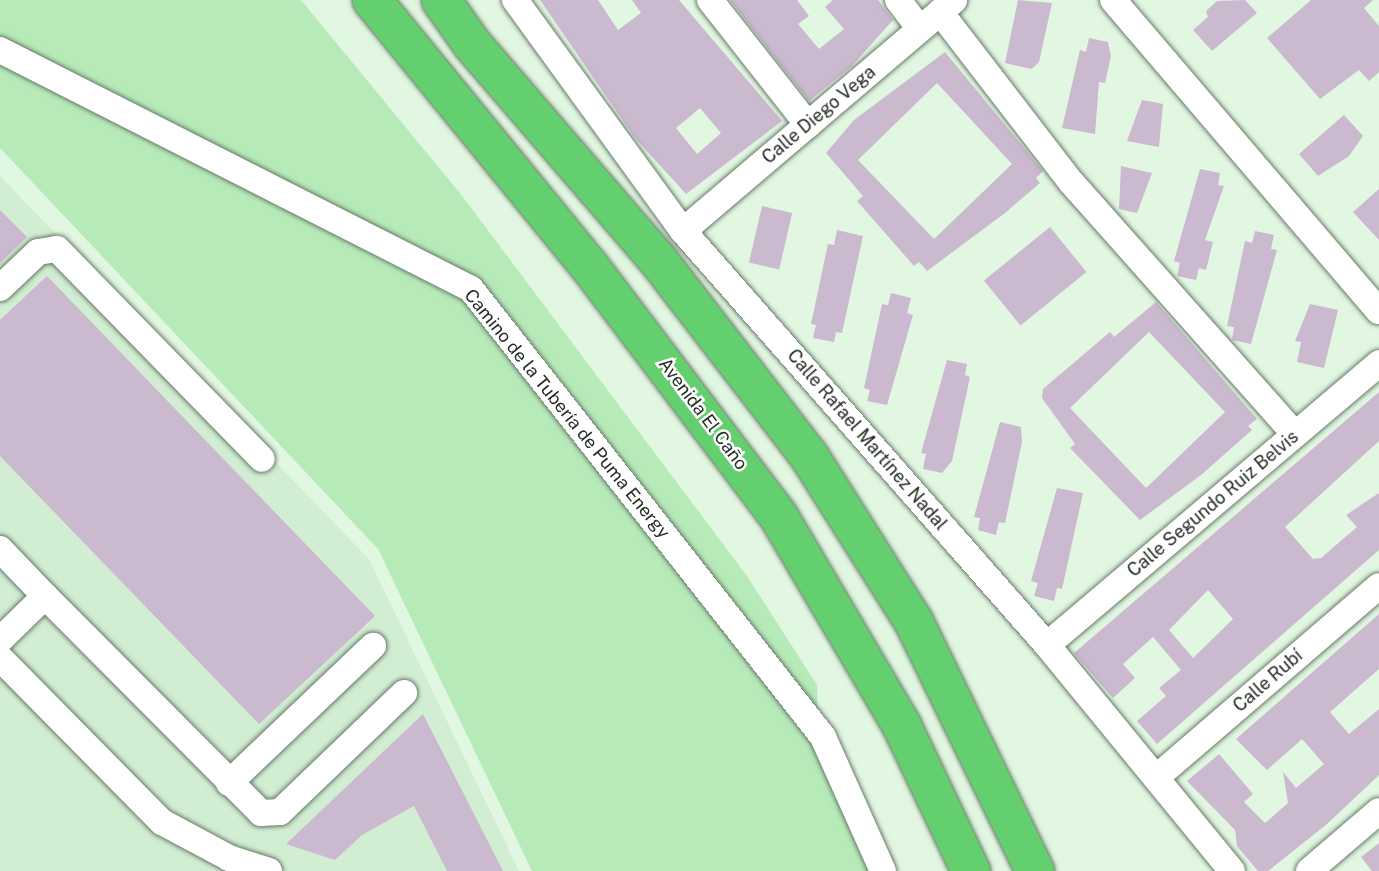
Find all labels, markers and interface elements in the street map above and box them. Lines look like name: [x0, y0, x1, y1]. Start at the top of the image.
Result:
street label: Calle Diego Vega: [758, 61, 880, 169]
street label: Camino de la Tubería de Puma Energy: [459, 285, 675, 543]
street label: Calle Rafael Martínez Nadal: [782, 345, 952, 535]
street label: Avenida El Caño: [654, 354, 752, 474]
street label: Calle Segundo Ruiz Belvis: [1123, 426, 1303, 582]
street label: Calle Rubí: [1229, 645, 1307, 717]

